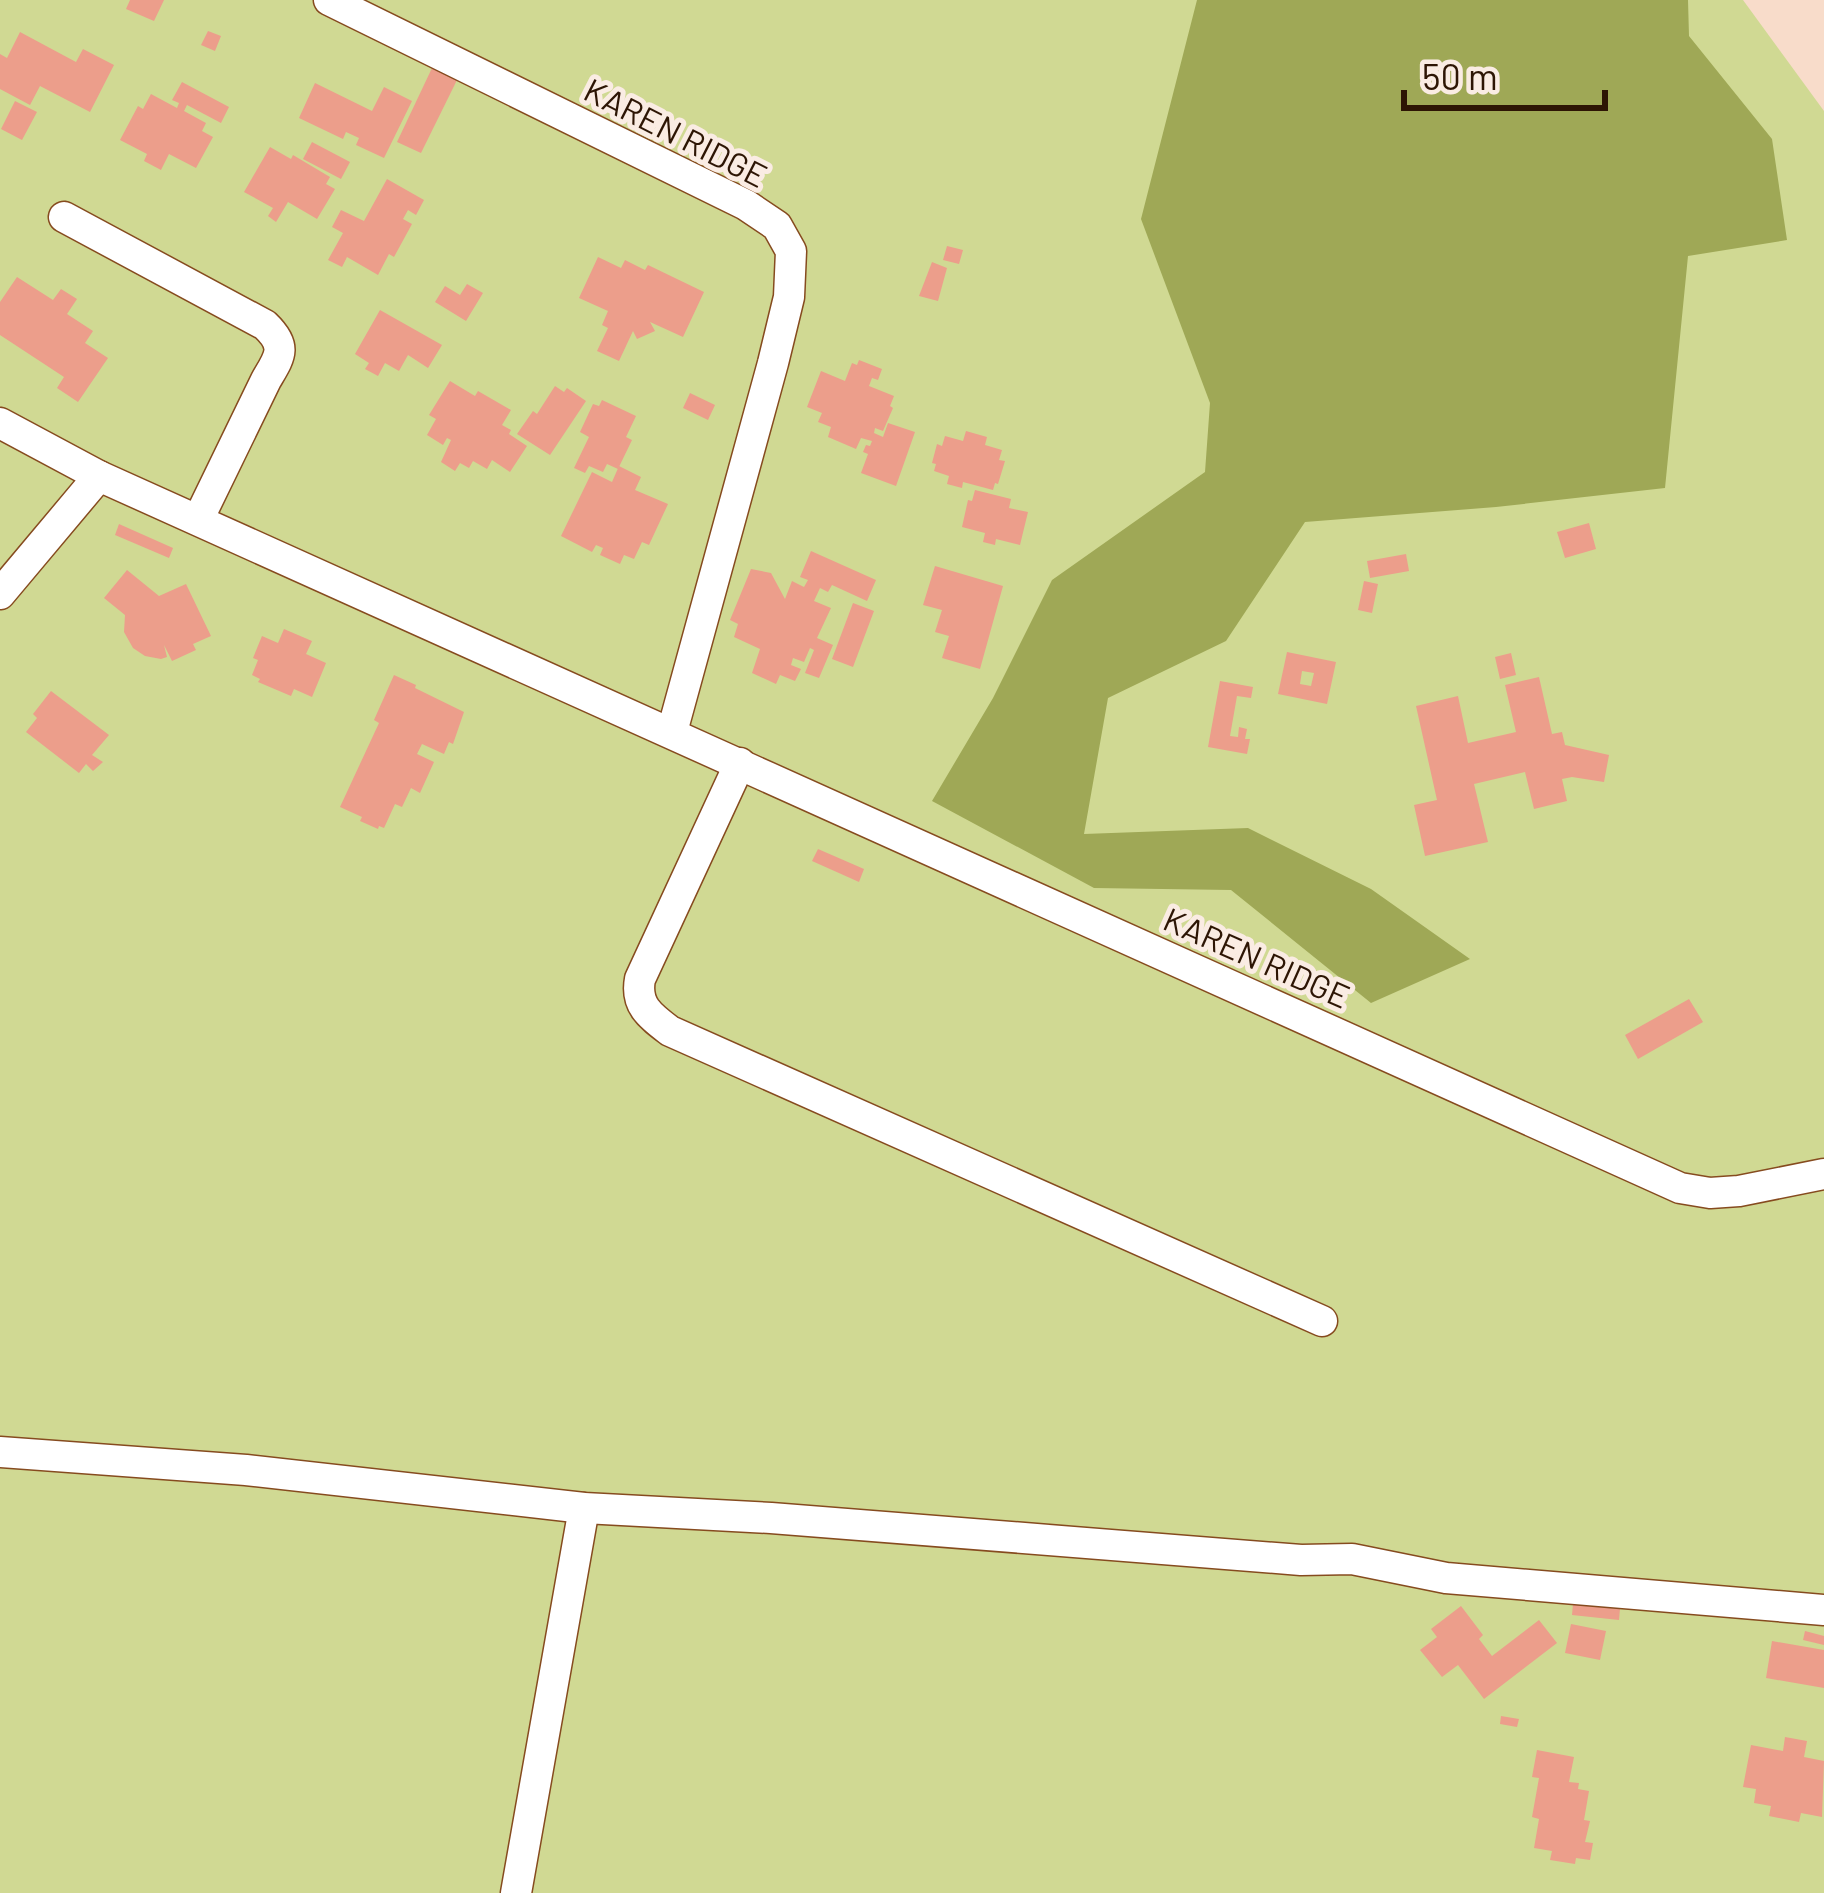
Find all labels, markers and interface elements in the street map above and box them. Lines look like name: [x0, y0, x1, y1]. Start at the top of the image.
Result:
scale bar: [1404, 36, 1605, 110]
text: 50 m: [1422, 54, 1498, 97]
street label: KAREN RIDGE: [578, 69, 774, 195]
street label: KAREN RIDGE: [1158, 898, 1356, 1016]

